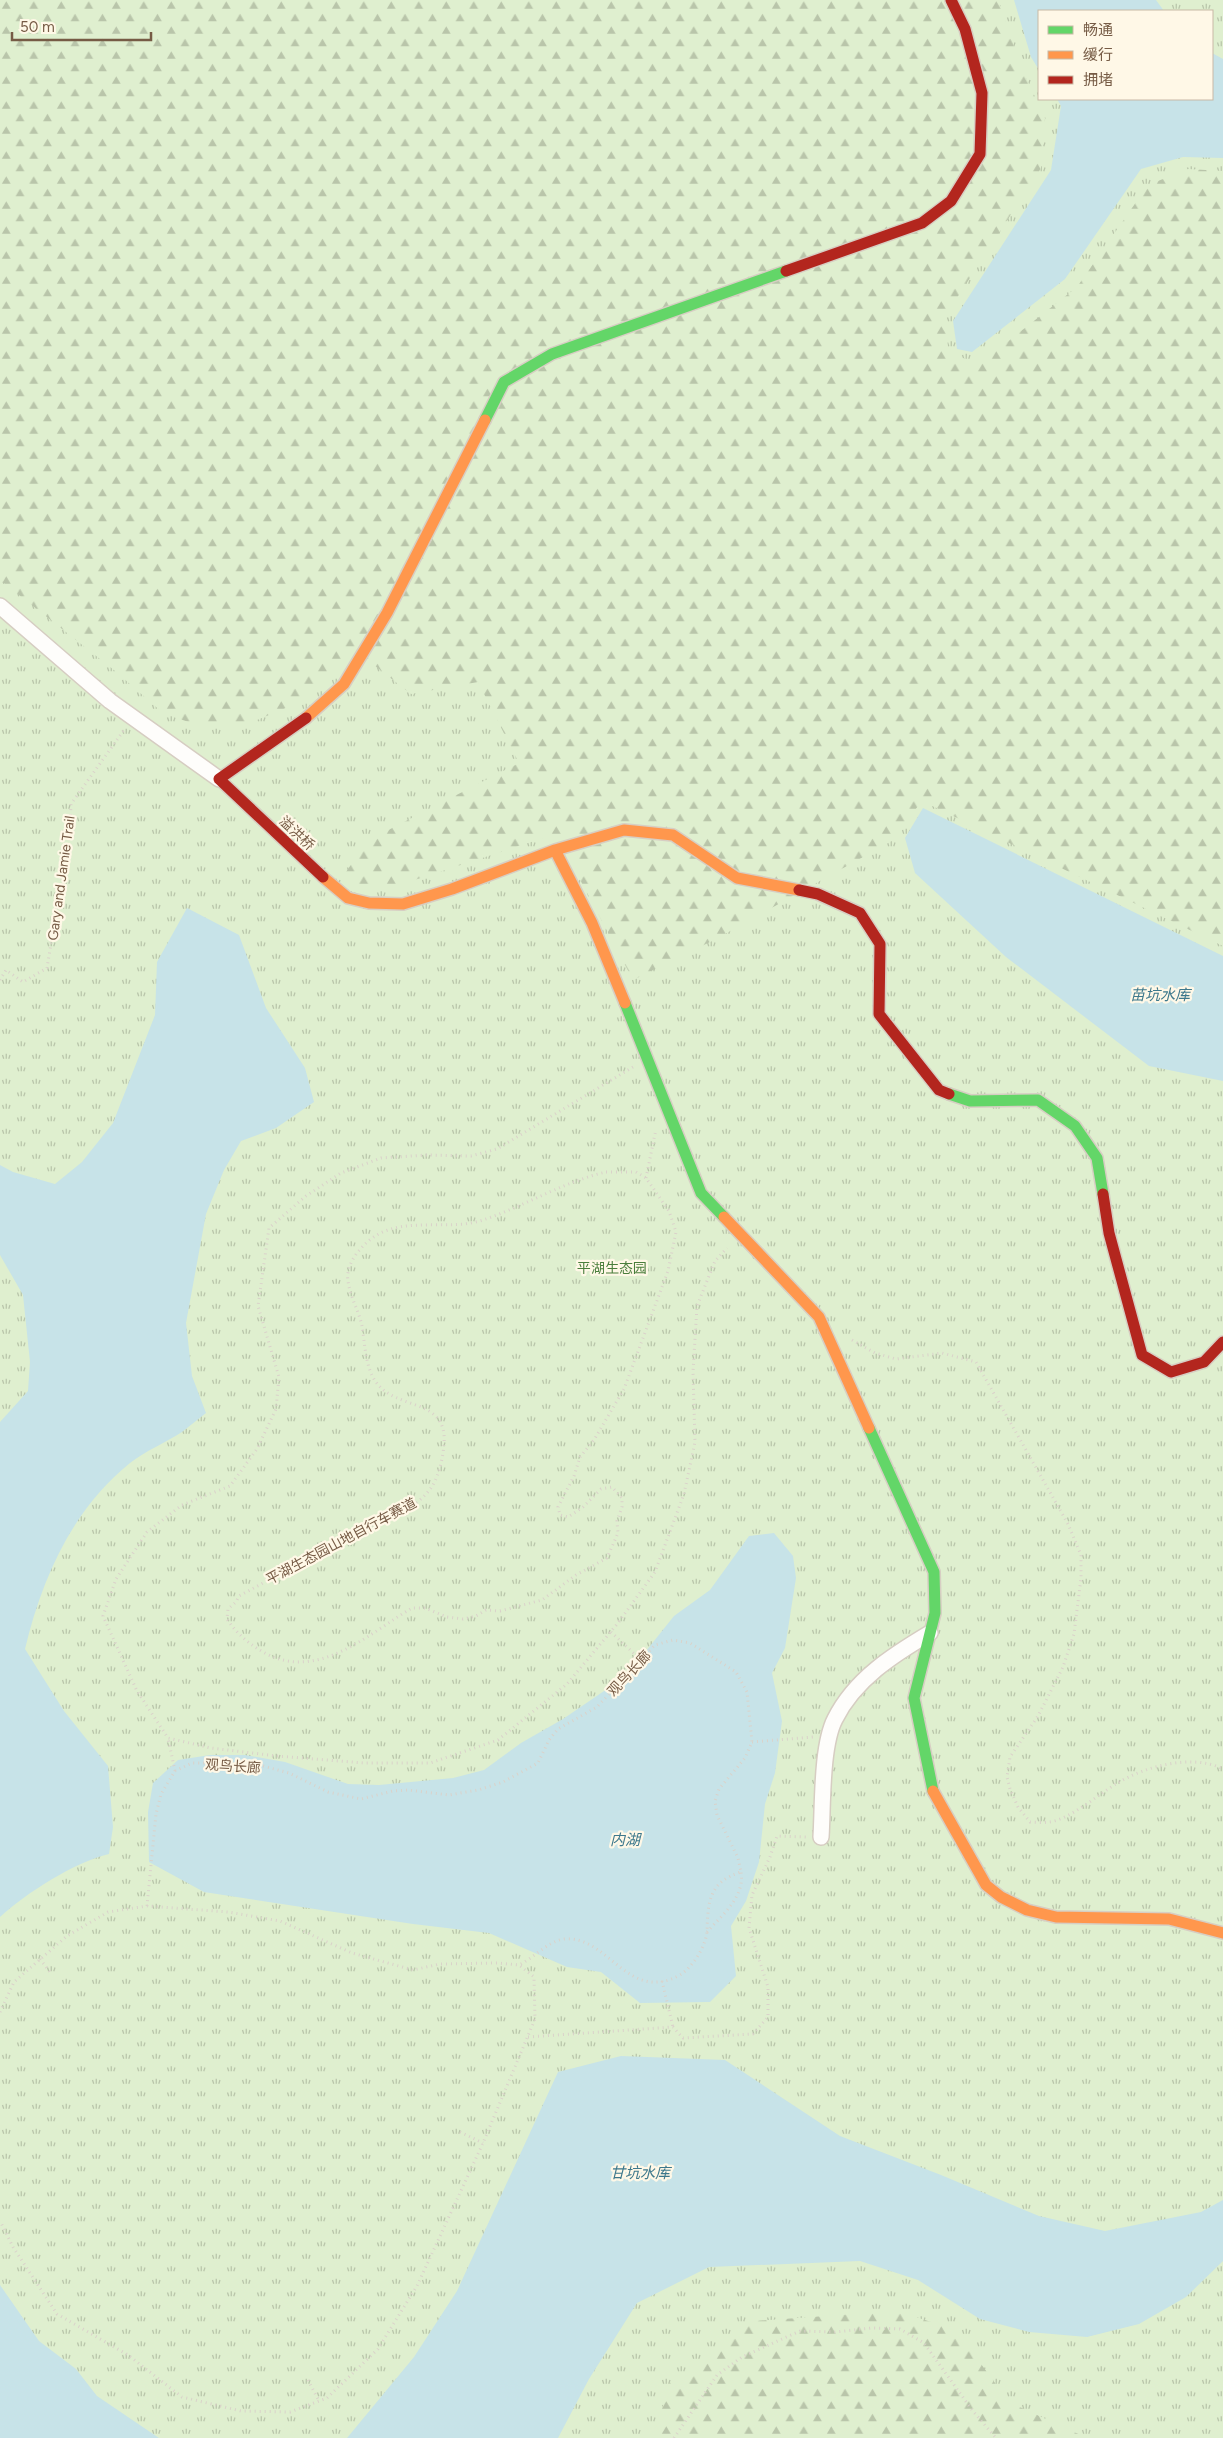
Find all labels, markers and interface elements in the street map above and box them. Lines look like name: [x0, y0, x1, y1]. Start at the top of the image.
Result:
scale bar: [12, 10, 151, 42]
legend: [1038, 10, 1213, 100]
text: 50 m: [20, 18, 55, 36]
text: 畅通: [1083, 21, 1113, 39]
text: 缓行: [1083, 46, 1113, 64]
text: 拥堵: [1083, 71, 1113, 89]
street label: 溢洪桥: [276, 813, 318, 854]
street label: Gary and Jamie Trail: [44, 815, 79, 942]
water label: 苗坑水库: [1130, 986, 1193, 1004]
park label: 平湖生态园: [577, 1260, 647, 1277]
street label: 平湖生态园山地自行车赛道: [263, 1495, 419, 1588]
street label: 观鸟长廊: [604, 1647, 655, 1700]
street label: 观鸟长廊: [204, 1756, 261, 1777]
water label: 内湖: [610, 1831, 642, 1849]
water label: 甘坑水库: [610, 2164, 673, 2182]

